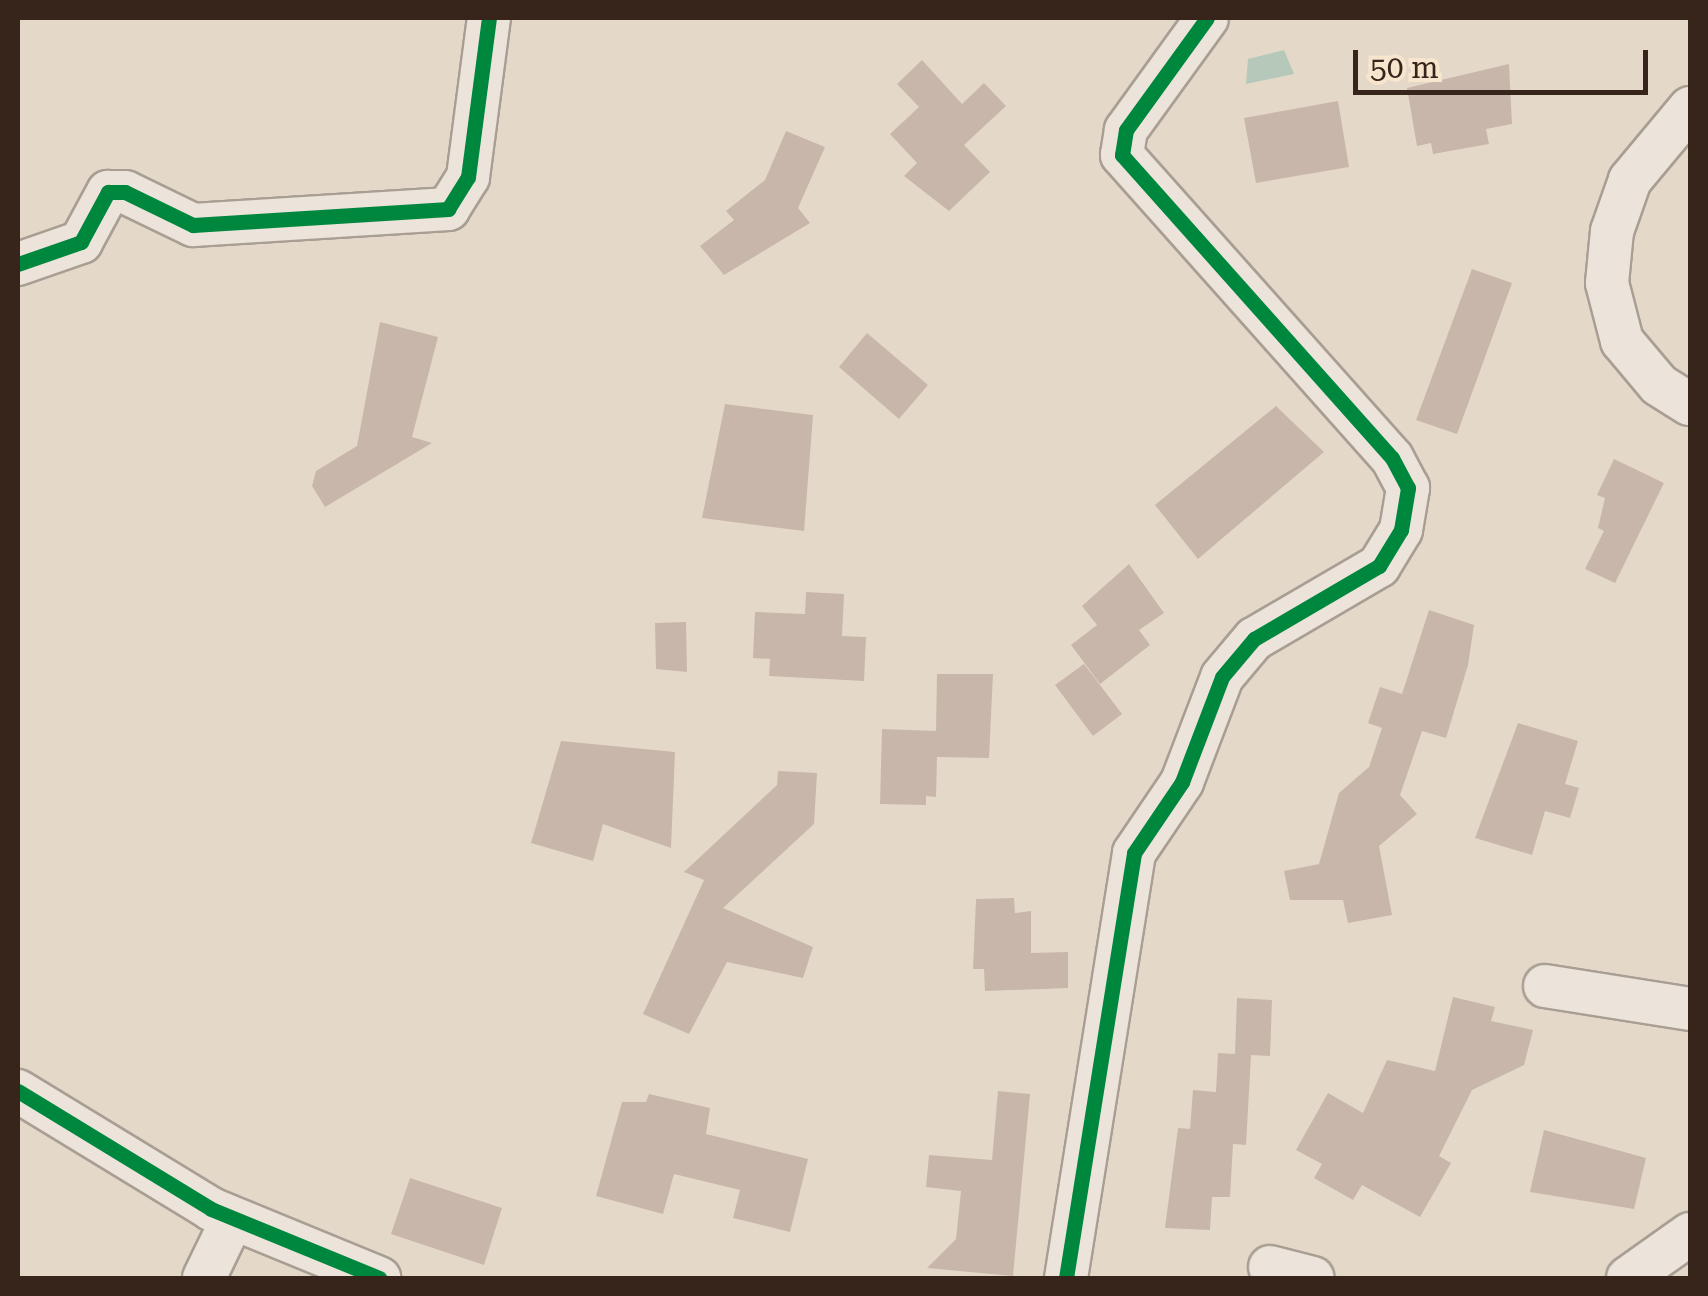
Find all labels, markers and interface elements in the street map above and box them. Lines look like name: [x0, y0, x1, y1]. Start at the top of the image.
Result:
scale bar: [1358, 30, 1653, 92]
text: 50 m: [1370, 50, 1439, 85]

